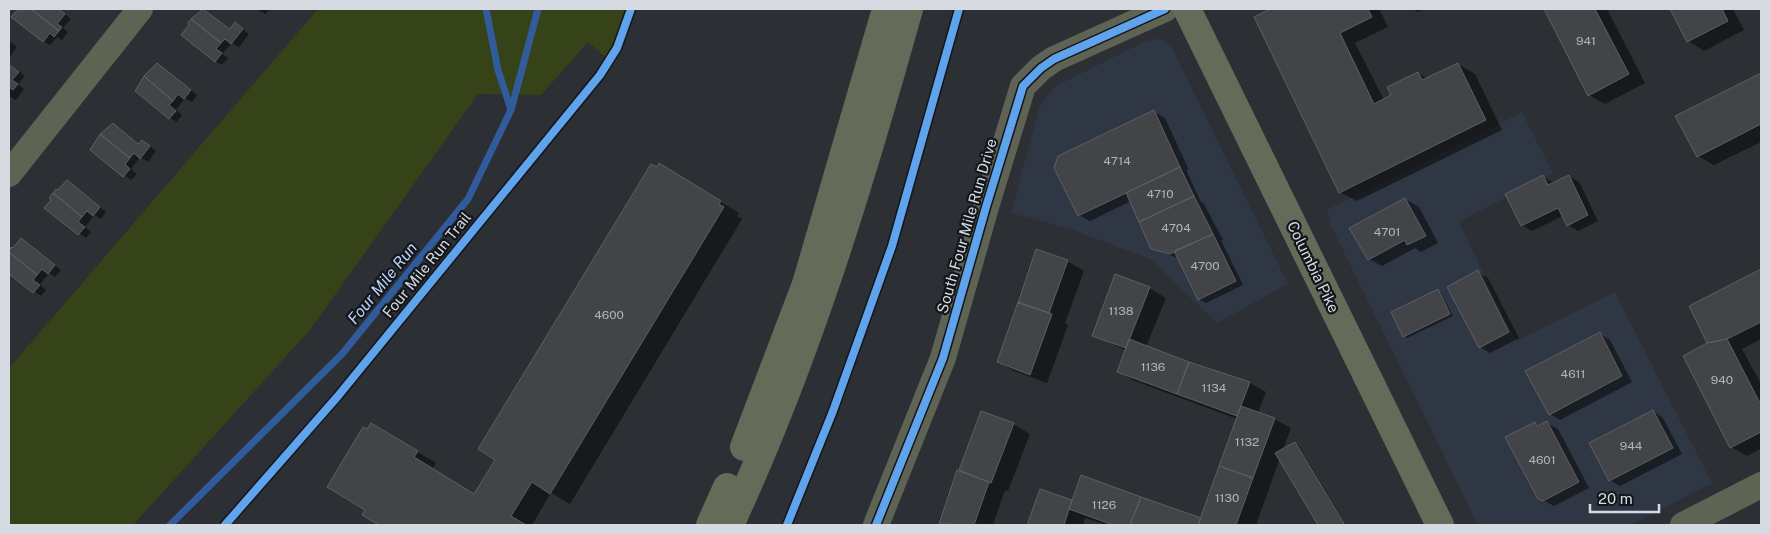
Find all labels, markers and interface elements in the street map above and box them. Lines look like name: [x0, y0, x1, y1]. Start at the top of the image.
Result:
house number: 941: [1576, 34, 1596, 48]
street label: South Four Mile Run Drive: [933, 136, 1000, 315]
house number: 4714: [1103, 154, 1131, 168]
house number: 4710: [1146, 187, 1174, 201]
street label: Four Mile Run Trail: [379, 209, 475, 321]
street label: Columbia Pike: [1284, 218, 1343, 315]
house number: 4704: [1161, 221, 1191, 235]
house number: 4701: [1374, 225, 1400, 239]
water label: Four Mile Run: [343, 238, 421, 328]
house number: 4700: [1190, 259, 1220, 273]
house number: 1138: [1108, 304, 1134, 318]
house number: 4600: [594, 308, 624, 322]
house number: 1136: [1141, 360, 1165, 374]
house number: 4611: [1561, 367, 1585, 381]
house number: 940: [1711, 373, 1733, 387]
house number: 1134: [1202, 381, 1227, 395]
house number: 1132: [1235, 435, 1259, 449]
house number: 944: [1620, 439, 1643, 453]
house number: 4601: [1528, 453, 1556, 467]
scale bar: [1590, 482, 1659, 514]
text: 20 m: [1598, 490, 1633, 507]
house number: 1130: [1215, 491, 1239, 505]
house number: 1126: [1092, 498, 1116, 512]

